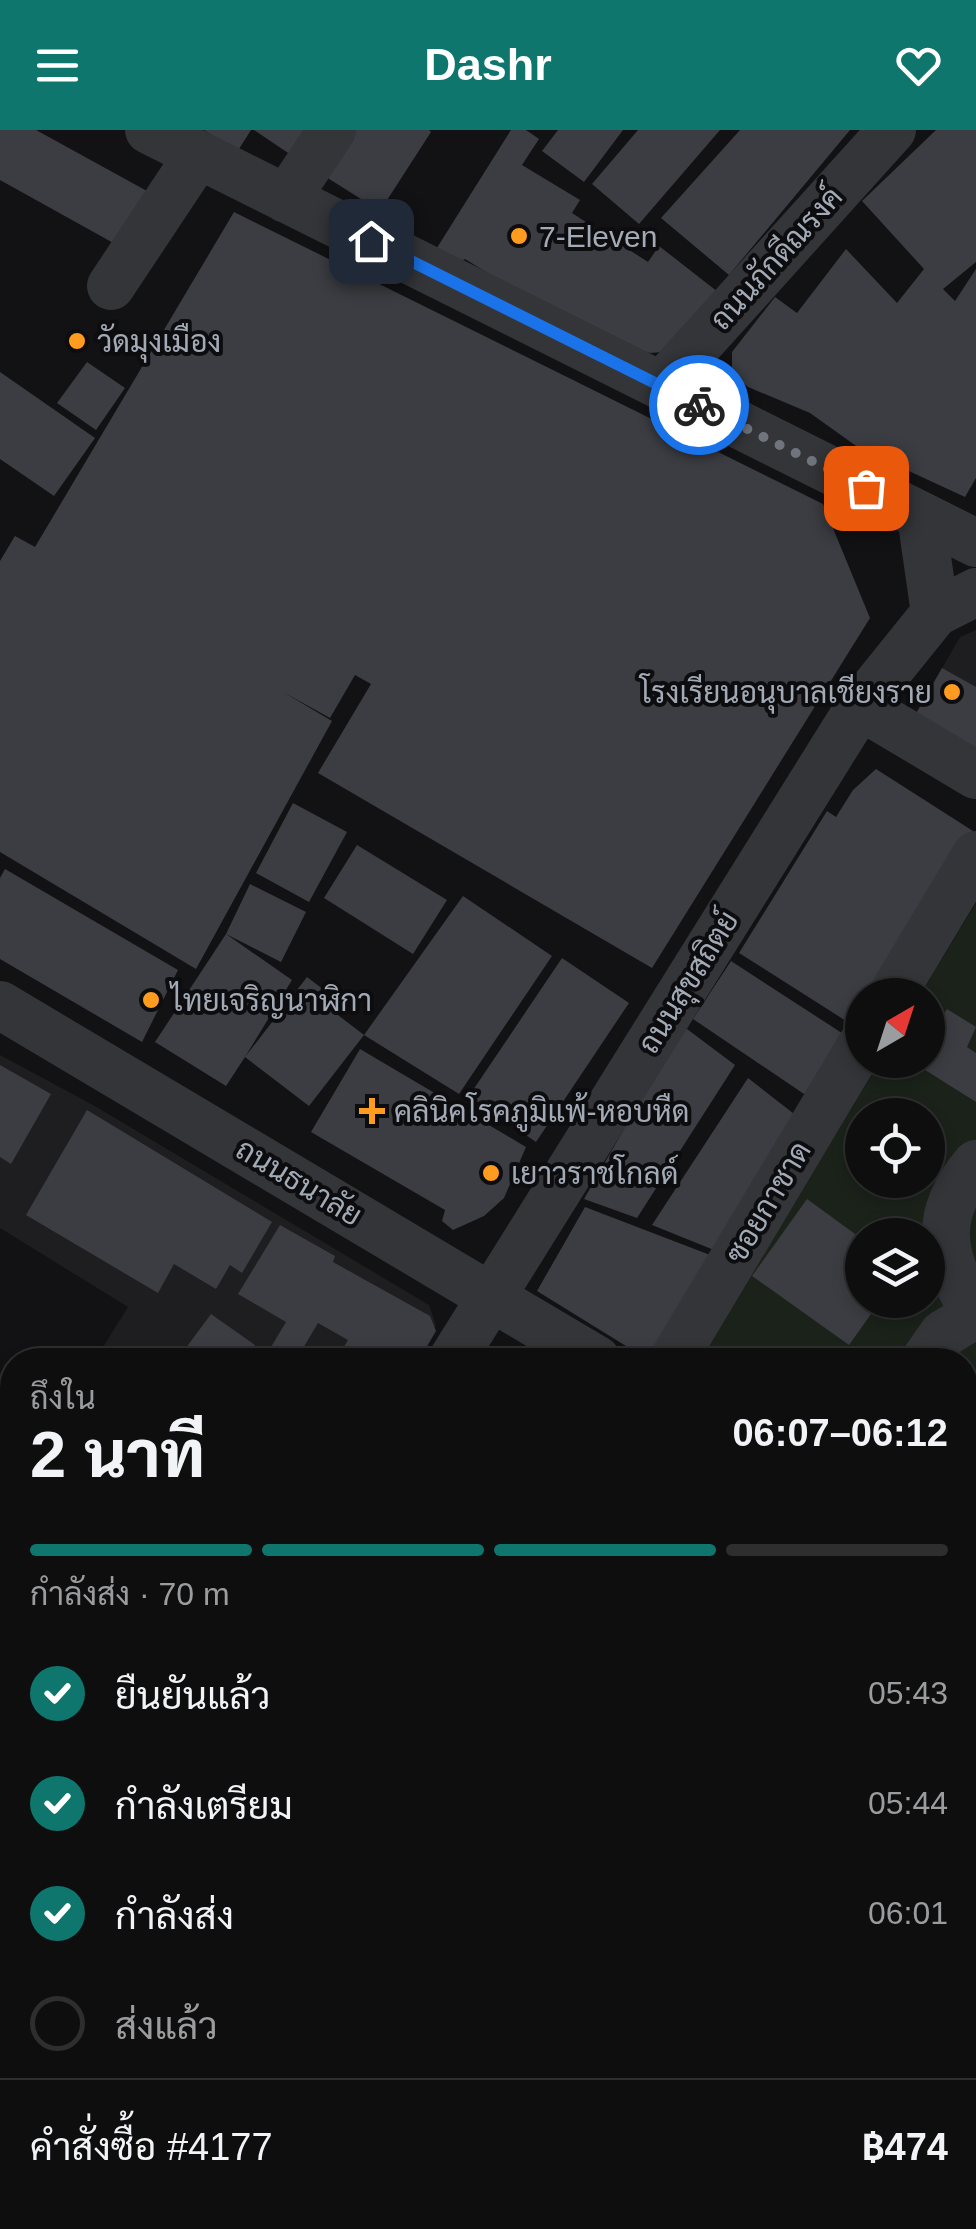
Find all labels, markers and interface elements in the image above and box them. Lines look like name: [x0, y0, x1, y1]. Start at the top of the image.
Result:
icon: menu: [30, 38, 85, 93]
icon: heart: [891, 38, 946, 93]
text: Dashr: [424, 39, 552, 90]
street label: ถนนภักดีณรงค์: [701, 178, 849, 336]
pin: [329, 199, 414, 284]
icon: home: [344, 214, 399, 269]
place label: 7-Eleven: [539, 220, 657, 253]
marker: 7-Eleven: [508, 225, 530, 247]
place label: วัดมุงเมือง: [97, 323, 221, 363]
marker: วัดมุงเมือง: [66, 330, 88, 352]
courier: [649, 355, 749, 455]
icon: bike: [672, 378, 727, 433]
pin: [824, 446, 909, 531]
icon: bag: [839, 461, 894, 516]
place label: โรงเรียนอนุบาลเชียงราย: [638, 673, 932, 714]
marker: โรงเรียนอนุบาลเชียงราย: [941, 681, 963, 703]
street label: ถนนสุขสถิตย์: [629, 903, 749, 1062]
north arrow: [845, 978, 945, 1078]
map controls: [845, 978, 945, 1318]
place label: ไทยเจริญนาฬิกา: [169, 981, 372, 1019]
marker: ไทยเจริญนาฬิกา: [140, 989, 162, 1011]
place label: คลินิคโรคภูมิแพ้-หอบหืด: [394, 1091, 689, 1132]
marker: คลินิคโรคภูมิแพ้-หอบหืด: [359, 1098, 385, 1124]
button: locate: [845, 1098, 945, 1198]
street label: ถนนธนาลัย: [230, 1130, 369, 1232]
street label: ซอยกาชาด: [719, 1135, 817, 1269]
place label: เยาวราชโกลด์: [511, 1154, 678, 1190]
marker: เยาวราชโกลด์: [480, 1162, 502, 1184]
button: layers: [845, 1218, 945, 1318]
text: ถึงใน: [30, 1380, 96, 1416]
text: 06:07–06:12: [732, 1412, 948, 1454]
text: 2 นาที: [30, 1418, 205, 1491]
text: กำลังส่ง · 70 m: [30, 1576, 230, 1612]
icon: check: [30, 1666, 85, 1721]
text: ยืนยันแล้ว: [115, 1675, 270, 1717]
text: 05:43: [868, 1675, 948, 1711]
icon: check: [30, 1776, 85, 1831]
text: กำลังเตรียม: [115, 1785, 293, 1827]
text: 05:44: [868, 1785, 948, 1821]
icon: check: [30, 1886, 85, 1941]
text: กำลังส่ง: [115, 1895, 234, 1937]
text: 06:01: [868, 1895, 948, 1931]
text: ส่งแล้ว: [115, 2005, 218, 2047]
text: คำสั่งซื้อ #4177: [30, 2126, 273, 2168]
text: ฿474: [862, 2126, 948, 2168]

